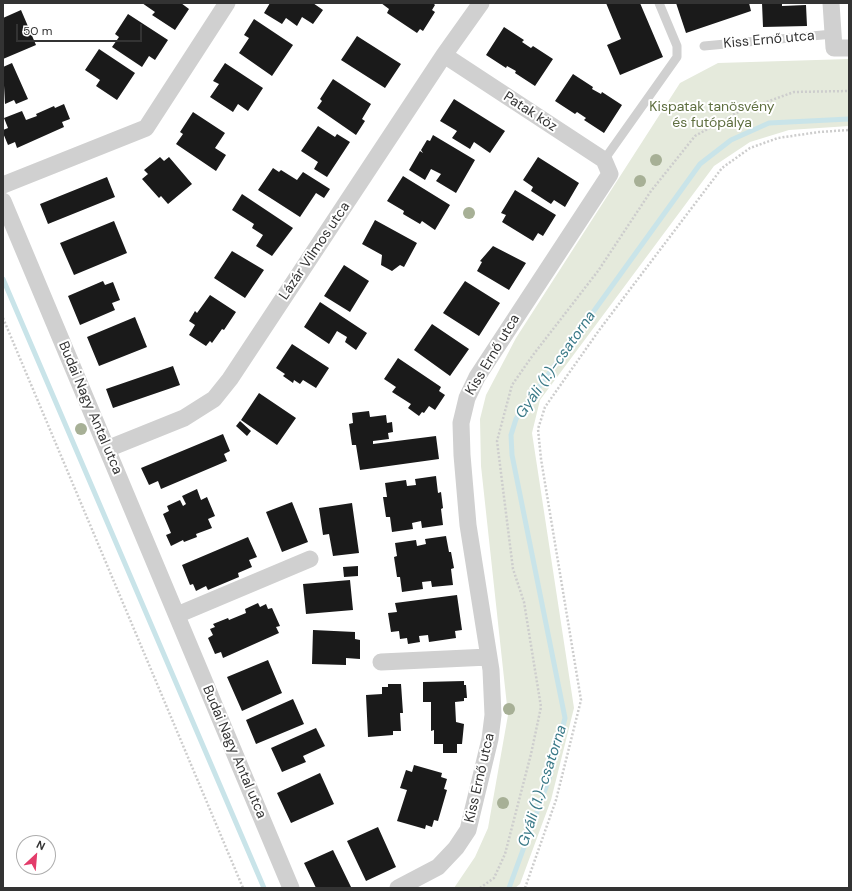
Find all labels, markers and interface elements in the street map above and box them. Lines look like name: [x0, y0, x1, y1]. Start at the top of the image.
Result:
scale bar: [18, 16, 144, 42]
text: 50 m: [23, 23, 52, 39]
street label: Kiss Ernő utca: [723, 28, 815, 52]
street label: Patak köz: [500, 89, 560, 135]
park label: Kispatak tanösvény és futópálya: [649, 99, 775, 132]
street label: Lázár Vilmos utca: [276, 199, 354, 303]
water label: Gyáli (1.)-csatorna: [512, 308, 600, 422]
street label: Kiss Ernő utca: [462, 311, 524, 399]
street label: Budai Nagy Antal utca: [54, 339, 126, 477]
street label: Budai Nagy Antal utca: [198, 683, 270, 821]
water label: Gyáli (1.)-csatorna: [515, 723, 571, 849]
street label: Kiss Ernő utca: [462, 732, 498, 824]
north arrow: [16, 835, 56, 875]
text: N: [34, 837, 47, 853]

